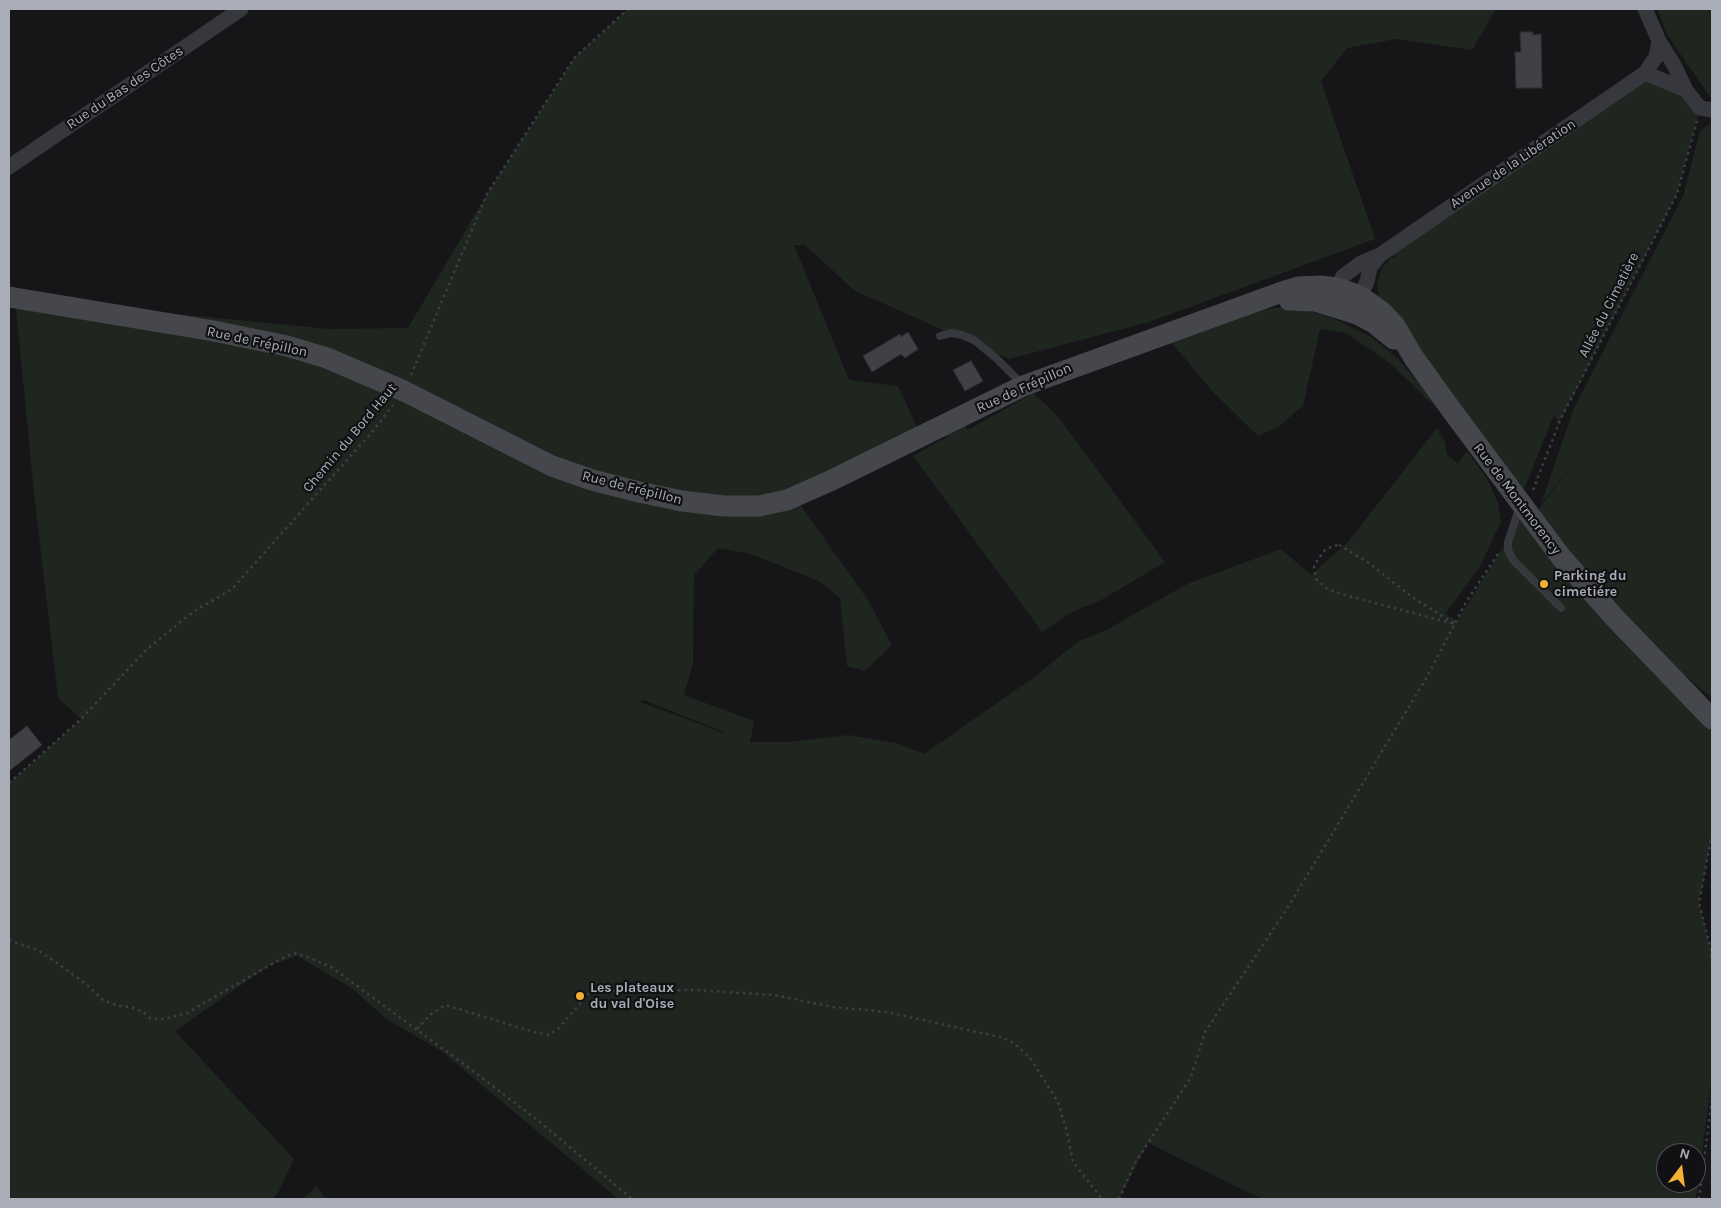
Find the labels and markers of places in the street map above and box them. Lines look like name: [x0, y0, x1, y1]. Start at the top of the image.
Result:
place label: Parking du cimetiére: [1554, 568, 1626, 600]
marker: Parking du cimetiére: [1538, 578, 1550, 590]
place label: Les plateaux du val d'Oise: [590, 980, 674, 1012]
marker: Les plateaux du val d'Oise: [574, 990, 586, 1002]

